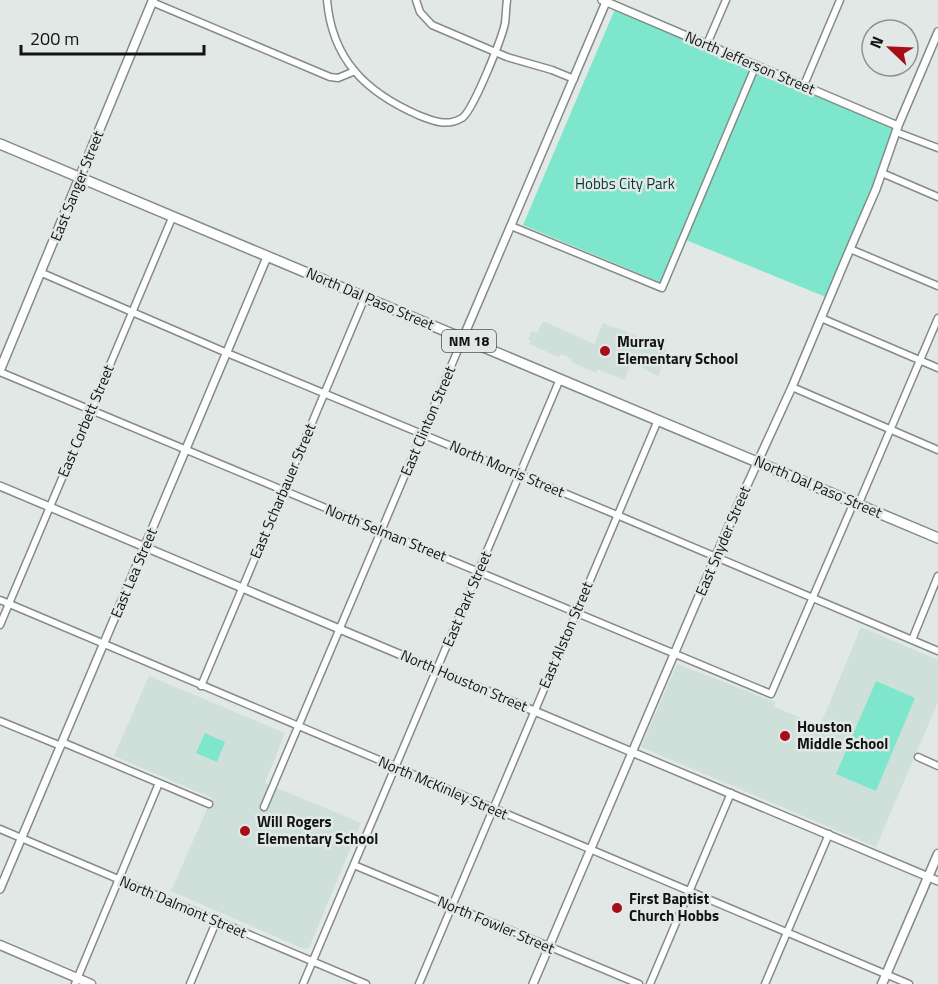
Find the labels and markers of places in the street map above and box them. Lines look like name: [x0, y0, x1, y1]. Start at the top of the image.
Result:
place label: Murray Elementary School: [617, 330, 738, 370]
marker: Murray Elementary School: [598, 344, 612, 358]
place label: Houston Middle School: [797, 715, 888, 755]
marker: Houston Middle School: [778, 729, 792, 743]
place label: Will Rogers Elementary School: [257, 810, 378, 850]
marker: Will Rogers Elementary School: [238, 824, 252, 838]
place label: First Baptist Church Hobbs: [629, 887, 719, 927]
marker: First Baptist Church Hobbs: [610, 901, 624, 915]

